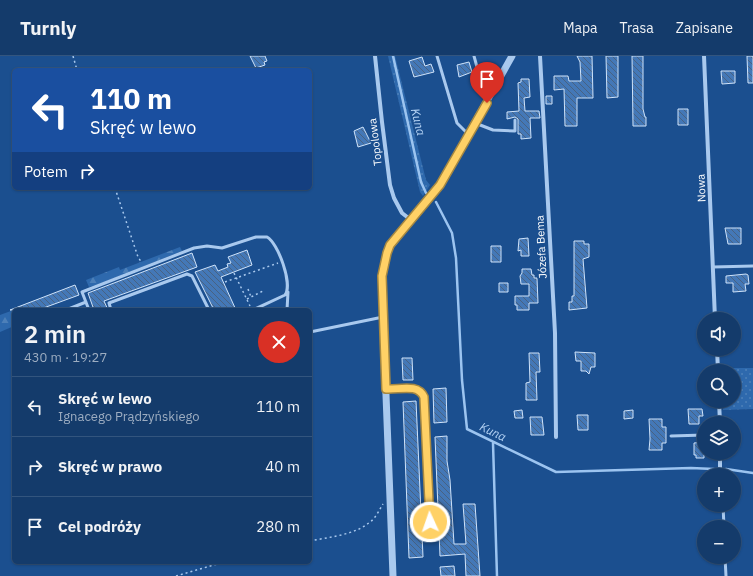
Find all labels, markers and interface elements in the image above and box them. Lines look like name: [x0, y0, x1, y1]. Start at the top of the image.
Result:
text: Turnly: [20, 16, 76, 40]
text: Mapa: [563, 19, 598, 37]
text: Trasa: [620, 19, 654, 37]
text: Zapisane: [676, 19, 733, 37]
pin: [470, 62, 504, 103]
icon: arrive: [476, 68, 498, 90]
text: 110 m: [90, 80, 172, 117]
icon: left: [24, 84, 76, 136]
water label: Kuna: [408, 107, 429, 137]
text: Skręć w lewo: [90, 116, 196, 139]
street label: Topolowa: [365, 117, 385, 166]
icon: right: [76, 160, 98, 182]
text: Potem: [24, 162, 68, 181]
street label: Nowa: [694, 174, 708, 202]
street label: Józefa Bema: [532, 215, 550, 279]
map controls: [697, 312, 741, 564]
button: sound: [697, 312, 741, 356]
text: 2 min: [24, 318, 86, 350]
button: close: [258, 321, 300, 363]
text: 430 m · 19:27: [24, 349, 107, 366]
button: search: [697, 364, 741, 408]
text: Skręć w lewo: [58, 389, 152, 408]
icon: left: [24, 396, 46, 418]
text: 110 m: [256, 397, 300, 416]
text: Ignacego Prądzyńskiego: [58, 408, 200, 425]
button: layers: [697, 416, 741, 460]
water label: Kuna: [478, 419, 509, 444]
icon: right: [24, 456, 46, 478]
text: Skręć w prawo: [58, 457, 162, 476]
text: 40 m: [265, 457, 300, 476]
button: +: [697, 468, 741, 512]
position arrow: [409, 501, 451, 543]
icon: arrive: [24, 516, 46, 538]
text: Cel podróży: [58, 517, 141, 536]
text: 280 m: [256, 517, 300, 536]
button: −: [697, 520, 741, 564]

